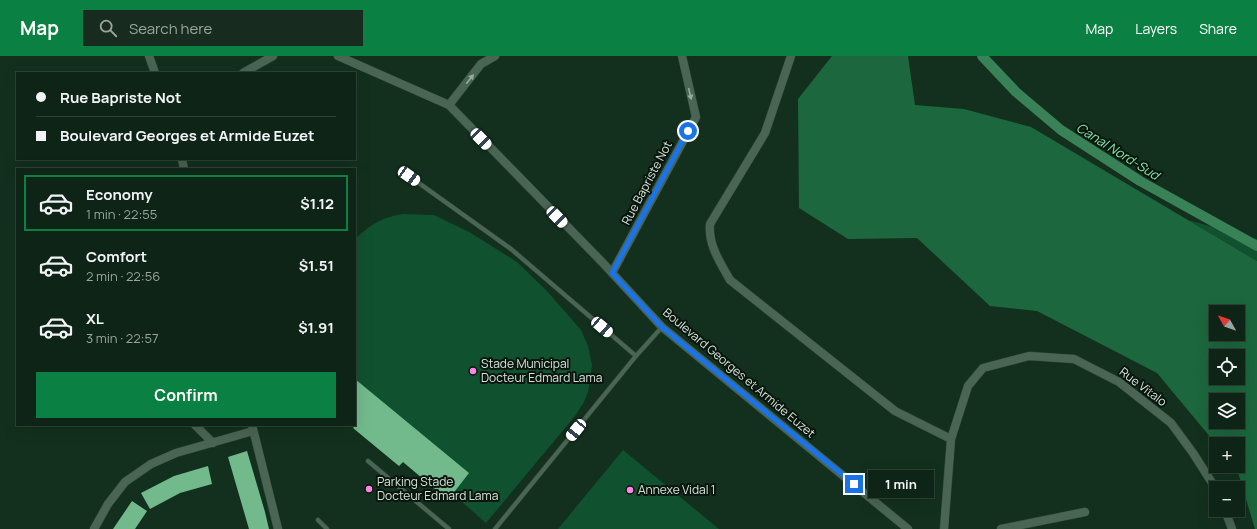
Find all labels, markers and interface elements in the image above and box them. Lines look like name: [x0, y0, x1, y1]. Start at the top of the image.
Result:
search box: [83, 10, 363, 46]
text: Map: [20, 15, 59, 41]
icon: search: [97, 17, 119, 39]
text: Search here: [129, 18, 212, 39]
text: Map: [1085, 19, 1113, 38]
text: Layers: [1135, 19, 1177, 38]
text: Share: [1199, 19, 1237, 38]
one-way arrow: [466, 73, 474, 84]
text: Rue Bapriste Not: [60, 87, 182, 108]
one-way arrow: [688, 88, 694, 100]
water label: Canal Nord-Sud: [1073, 118, 1165, 185]
route start: [679, 122, 697, 140]
text: Boulevard Georges et Armide Euzet: [60, 125, 315, 146]
car: [468, 126, 494, 152]
street label: Rue Bapriste Not: [617, 138, 676, 228]
car: [396, 164, 422, 188]
text: Economy: [86, 184, 153, 205]
icon: car: [38, 185, 74, 221]
text: $1.12: [300, 193, 334, 214]
car: [544, 204, 570, 230]
text: 1 min · 22:55: [86, 205, 157, 223]
text: Comfort: [86, 246, 147, 267]
icon: car: [38, 247, 74, 283]
text: $1.51: [299, 255, 334, 276]
text: 2 min · 22:56: [86, 267, 160, 285]
street label: Boulevard Georges et Armide Euzet: [660, 304, 819, 442]
north arrow: [1209, 305, 1245, 341]
map controls: [1209, 305, 1245, 517]
text: XL: [86, 308, 104, 329]
icon: car: [38, 309, 74, 345]
car: [589, 315, 615, 339]
text: $1.91: [298, 317, 334, 338]
text: 3 min · 22:57: [86, 329, 158, 347]
button: locate: [1209, 349, 1245, 385]
place label: Stade Municipal Docteur Edmard Lama: [481, 355, 602, 386]
street label: Rue Vitalo: [1116, 363, 1170, 410]
marker: Stade Municipal Docteur Edmard Lama: [468, 366, 478, 376]
button: Confirm: [36, 372, 336, 418]
button: layers: [1209, 393, 1245, 429]
car: [564, 417, 588, 443]
button: +: [1209, 437, 1245, 473]
callout: 1 min: [868, 470, 934, 498]
place label: Parking Stade Docteur Edmard Lama: [377, 473, 498, 504]
route end: [845, 475, 863, 493]
text: 1 min: [885, 475, 917, 493]
place label: Annexe Vidal 1: [638, 481, 716, 498]
button: −: [1209, 481, 1245, 517]
marker: Parking Stade Docteur Edmard Lama: [364, 484, 374, 494]
marker: Annexe Vidal 1: [625, 485, 635, 495]

